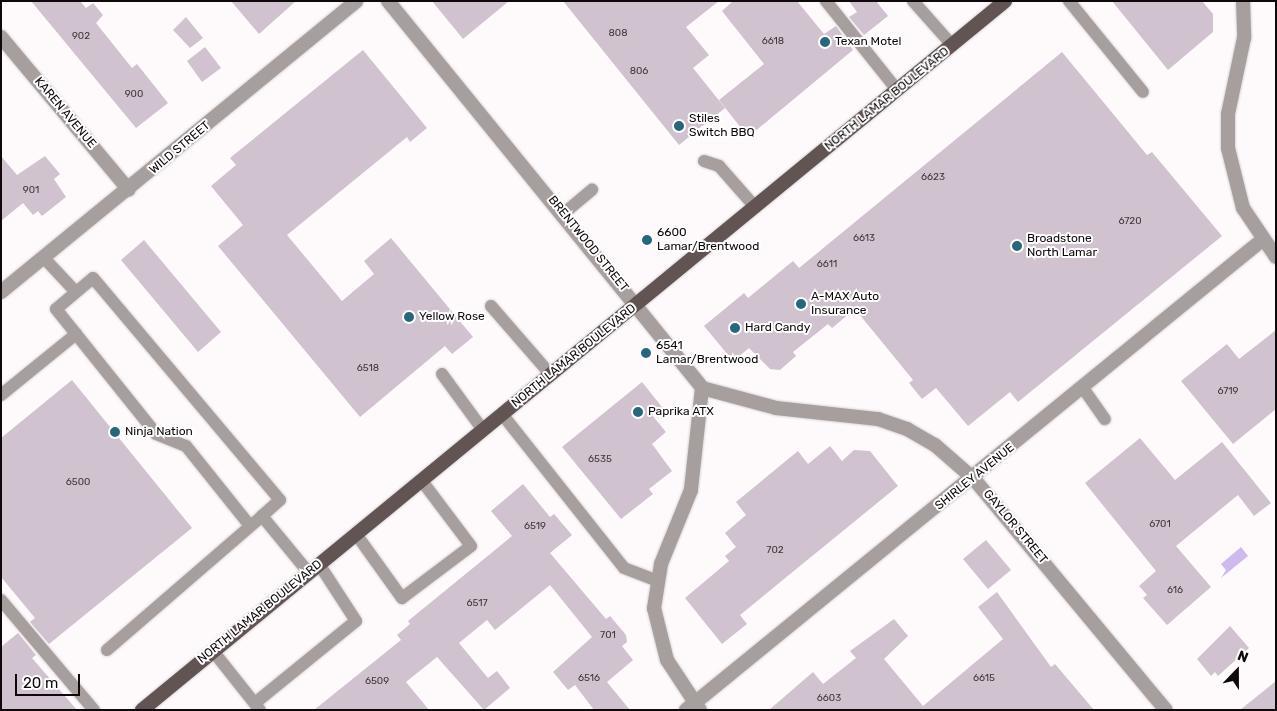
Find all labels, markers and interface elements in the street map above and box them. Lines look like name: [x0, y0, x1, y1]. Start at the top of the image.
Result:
house number: 808: [608, 28, 628, 40]
house number: 902: [72, 31, 90, 43]
place label: Texan Motel: [835, 35, 901, 49]
house number: 6618: [762, 36, 784, 48]
marker: Texan Motel: [819, 36, 831, 48]
street label: NORTH LAMAR BOULEVARD: [822, 44, 952, 154]
house number: 806: [630, 66, 648, 78]
street label: KAREN AVENUE: [31, 75, 99, 151]
house number: 900: [125, 89, 143, 101]
place label: Stiles Switch BBQ: [689, 112, 755, 140]
street label: WILD STREET: [147, 119, 213, 177]
marker: Stiles Switch BBQ: [673, 120, 685, 132]
house number: 6623: [921, 172, 945, 184]
house number: 901: [23, 185, 39, 197]
street label: BRENTWOOD STREET: [545, 193, 631, 295]
house number: 6720: [1118, 216, 1142, 228]
place label: 6600 Lamar/Brentwood: [657, 226, 759, 254]
place label: Broadstone North Lamar: [1027, 232, 1097, 260]
house number: 6613: [853, 233, 875, 245]
marker: 6600 Lamar/Brentwood: [641, 234, 653, 246]
marker: Broadstone North Lamar: [1011, 240, 1023, 252]
house number: 6611: [817, 259, 837, 271]
place label: A-MAX Auto Insurance: [811, 290, 879, 318]
marker: A-MAX Auto Insurance: [795, 298, 807, 310]
street label: NORTH LAMAR BOULEVARD: [509, 301, 639, 411]
place label: Yellow Rose: [419, 310, 485, 324]
marker: Yellow Rose: [403, 311, 415, 323]
place label: Hard Candy: [745, 321, 810, 335]
marker: Hard Candy: [729, 322, 741, 334]
place label: 6541 Lamar/Brentwood: [656, 339, 758, 367]
marker: 6541 Lamar/Brentwood: [640, 347, 652, 359]
house number: 6518: [357, 363, 379, 375]
house number: 6719: [1217, 386, 1239, 398]
place label: Paprika ATX: [648, 405, 714, 419]
marker: Paprika ATX: [632, 406, 644, 418]
place label: Ninja Nation: [125, 425, 193, 439]
marker: Ninja Nation: [109, 426, 121, 438]
street label: SHIRLEY AVENUE: [932, 440, 1018, 514]
house number: 6535: [588, 454, 612, 466]
house number: 6500: [66, 477, 90, 489]
street label: GAYLOR STREET: [980, 487, 1050, 567]
house number: 6701: [1149, 519, 1171, 531]
house number: 6519: [524, 521, 546, 533]
house number: 702: [766, 545, 784, 557]
street label: NORTH LAMAR BOULEVARD: [195, 557, 325, 667]
house number: 616: [1167, 585, 1183, 597]
house number: 6517: [466, 598, 488, 610]
house number: 701: [600, 630, 616, 642]
north arrow: [1212, 646, 1262, 696]
text: N: [1235, 647, 1251, 666]
scale bar: [18, 664, 82, 696]
house number: 6516: [578, 673, 600, 685]
house number: 6615: [973, 673, 995, 685]
text: 20 m: [23, 674, 58, 692]
house number: 6509: [365, 676, 389, 688]
house number: 6603: [817, 693, 841, 705]

